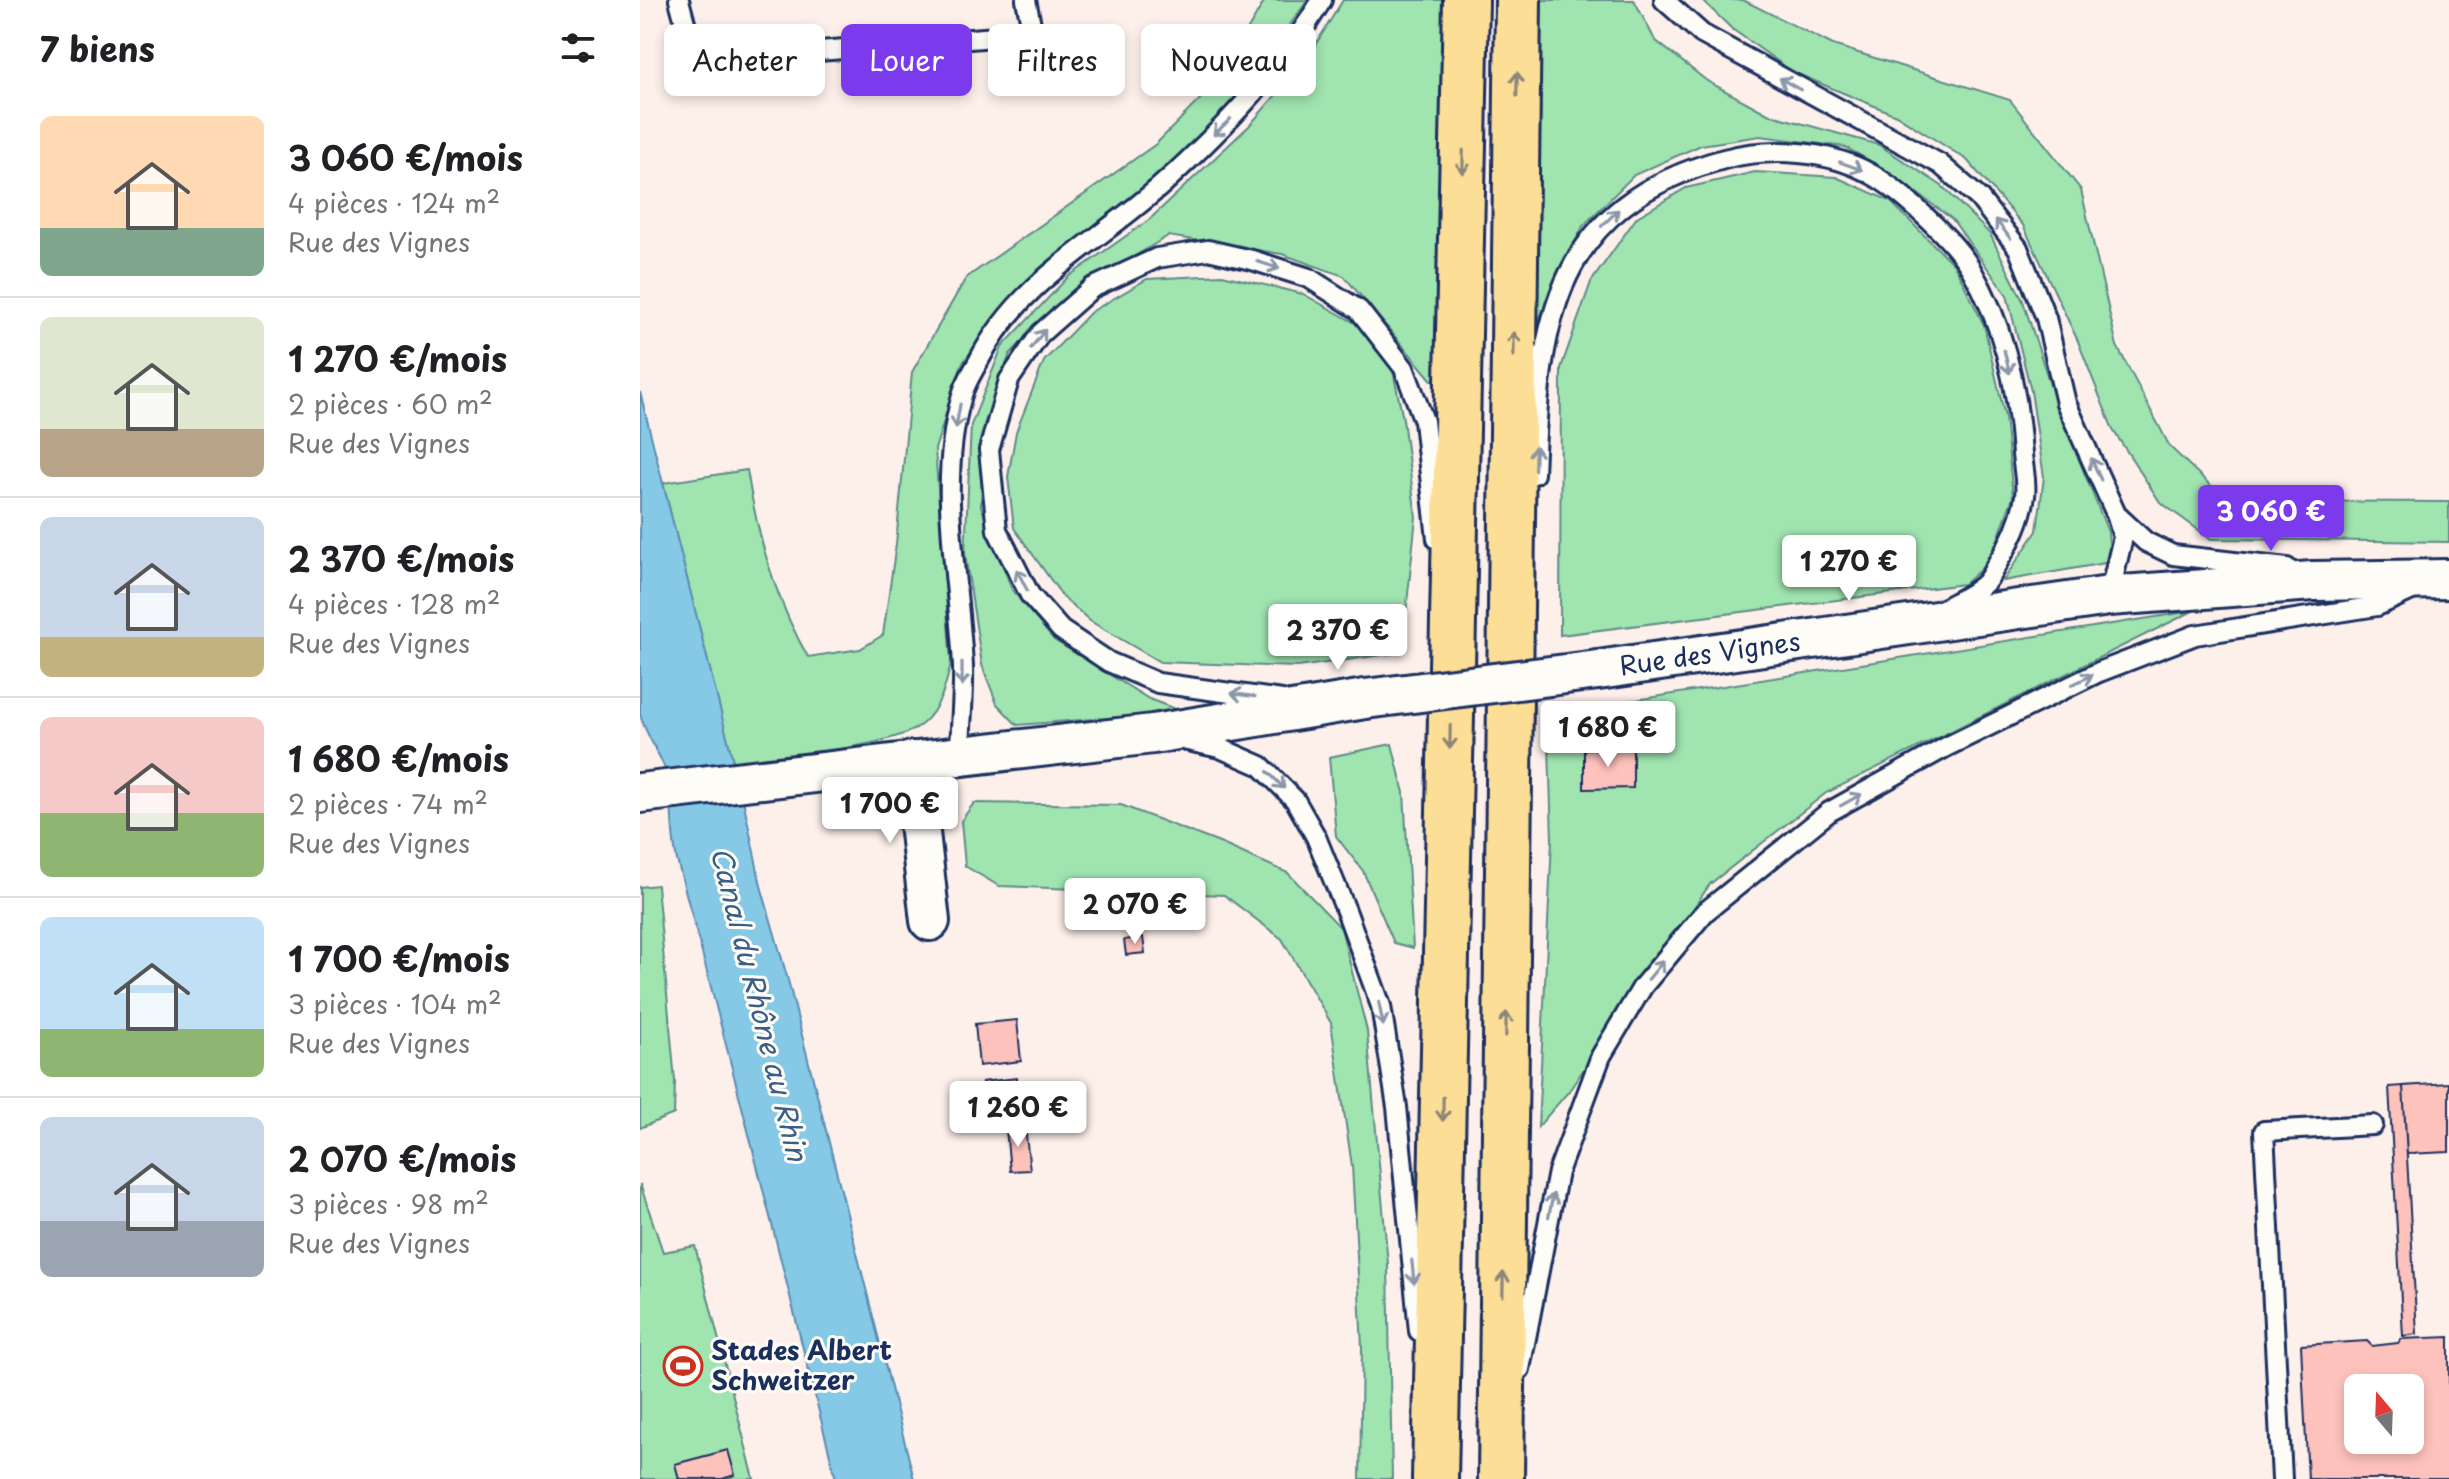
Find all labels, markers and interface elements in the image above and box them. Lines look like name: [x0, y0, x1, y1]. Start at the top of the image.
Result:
text: 7 biens: [40, 22, 155, 74]
chip: Acheter: [664, 24, 825, 96]
chip: Louer: [841, 24, 972, 96]
chip: Filtres: [988, 24, 1125, 96]
chip: Nouveau: [1141, 24, 1316, 96]
icon: filters: [556, 26, 600, 70]
one-way arrow: [1509, 71, 1525, 98]
one-way arrow: [1779, 76, 1802, 92]
one-way arrow: [1212, 117, 1232, 136]
text: 3 060 €/mois: [288, 131, 523, 183]
icon: home: [104, 148, 200, 244]
one-way arrow: [1455, 148, 1470, 175]
one-way arrow: [1838, 160, 1863, 174]
text: 4 pièces · 124 m²: [288, 183, 500, 222]
one-way arrow: [1600, 208, 1620, 227]
one-way arrow: [1994, 218, 2011, 240]
text: Rue des Vignes: [288, 222, 470, 261]
one-way arrow: [1255, 259, 1280, 273]
one-way arrow: [1029, 329, 1046, 350]
one-way arrow: [1507, 331, 1522, 358]
text: 1 270 €/mois: [288, 332, 507, 384]
one-way arrow: [2001, 348, 2016, 374]
icon: home: [104, 349, 200, 445]
text: 2 pièces · 60 m²: [288, 384, 493, 423]
one-way arrow: [950, 402, 965, 428]
text: Rue des Vignes: [288, 423, 470, 462]
one-way arrow: [1527, 445, 1542, 472]
one-way arrow: [2087, 457, 2102, 482]
pin: 3 060 €: [2197, 485, 2345, 553]
text: 3 060 €: [2216, 491, 2326, 530]
text: 2 370 €/mois: [288, 532, 514, 584]
pin: 1 270 €: [1775, 535, 1923, 603]
text: 1 270 €: [1800, 541, 1898, 580]
icon: home: [104, 549, 200, 645]
one-way arrow: [1014, 569, 1030, 593]
text: 4 pièces · 128 m²: [288, 584, 500, 623]
pin: 2 370 €: [1264, 604, 1412, 672]
text: 2 370 €: [1286, 610, 1390, 649]
street label: Rue des Vignes: [1617, 621, 1803, 685]
text: Rue des Vignes: [288, 623, 470, 662]
one-way arrow: [954, 660, 970, 687]
one-way arrow: [2069, 672, 2093, 688]
one-way arrow: [1231, 687, 1256, 702]
pin: 1 680 €: [1534, 701, 1682, 769]
text: 1 680 €: [1558, 707, 1658, 746]
one-way arrow: [1443, 723, 1458, 750]
text: 1 680 €/mois: [288, 732, 509, 784]
icon: home: [104, 749, 200, 845]
one-way arrow: [1266, 770, 1285, 789]
pin: 1 700 €: [816, 777, 964, 845]
text: 1 700 €: [840, 783, 940, 822]
text: 2 pièces · 74 m²: [288, 784, 488, 823]
one-way arrow: [1839, 792, 1862, 808]
text: Rue des Vignes: [288, 823, 470, 862]
water label: Canal du Rhône au Rhin: [701, 842, 821, 1166]
pin: 2 070 €: [1061, 878, 1209, 946]
text: 2 070 €: [1083, 884, 1187, 923]
text: 1 700 €/mois: [288, 932, 510, 984]
icon: home: [104, 949, 200, 1045]
one-way arrow: [1647, 960, 1665, 980]
text: 3 pièces · 104 m²: [288, 984, 502, 1023]
one-way arrow: [1375, 1001, 1390, 1027]
one-way arrow: [1499, 1011, 1514, 1038]
text: Rue des Vignes: [288, 1023, 470, 1062]
pin: 1 260 €: [944, 1081, 1092, 1149]
text: 1 260 €: [967, 1087, 1069, 1126]
one-way arrow: [1435, 1095, 1450, 1122]
text: 2 070 €/mois: [288, 1132, 516, 1184]
icon: home: [104, 1149, 200, 1245]
text: 3 pièces · 98 m²: [288, 1184, 489, 1223]
one-way arrow: [1545, 1193, 1560, 1218]
text: Rue des Vignes: [288, 1223, 470, 1262]
one-way arrow: [1406, 1258, 1421, 1285]
one-way arrow: [1495, 1271, 1511, 1298]
place label: Stades Albert Schweitzer: [711, 1330, 892, 1399]
sports icon: Stades Albert Schweitzer: [662, 1345, 704, 1387]
north arrow: [2344, 1374, 2424, 1454]
map controls: [2344, 1374, 2424, 1454]

